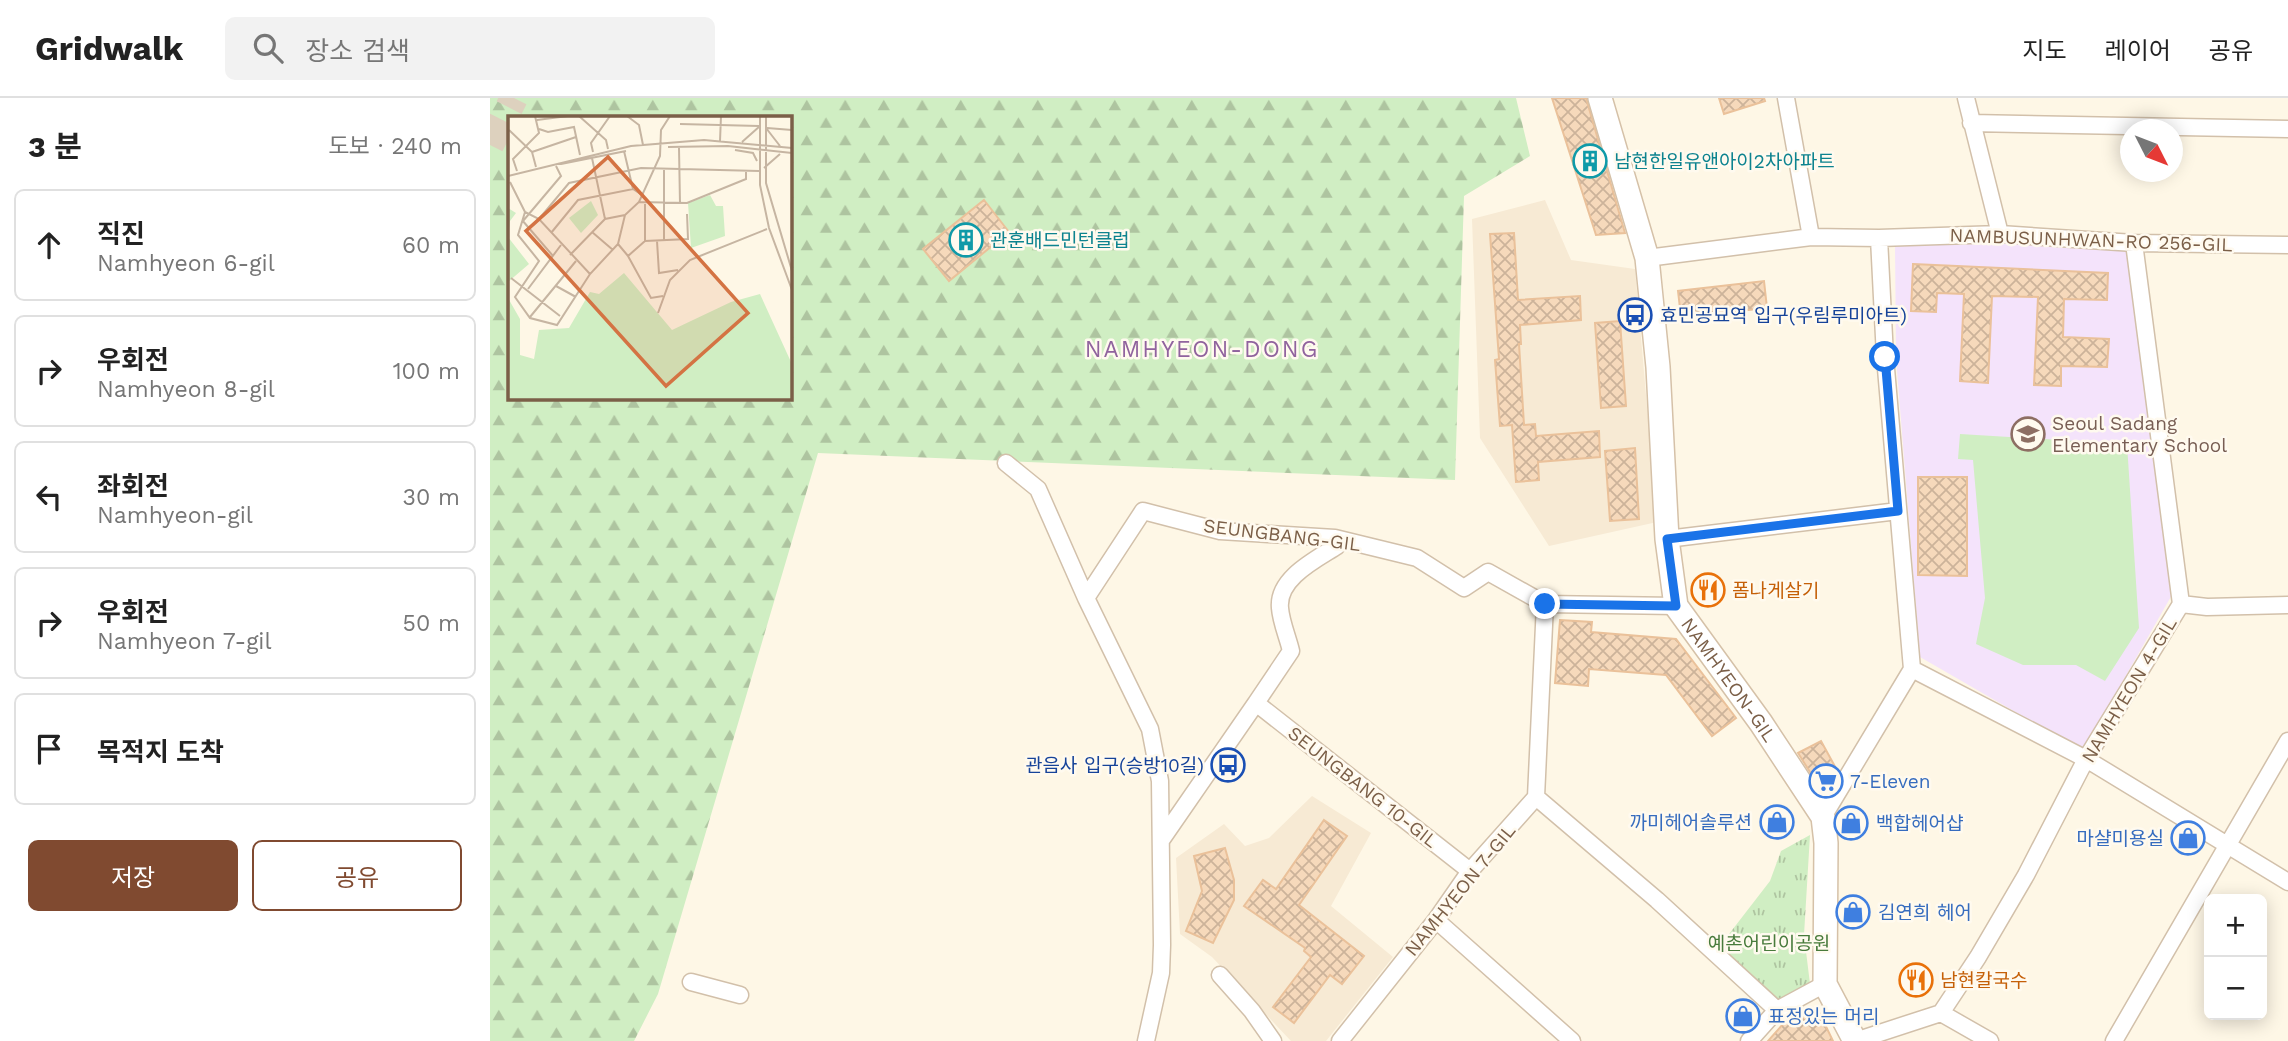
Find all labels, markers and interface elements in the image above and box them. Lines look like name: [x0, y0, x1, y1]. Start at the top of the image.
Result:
search box: [225, 17, 715, 80]
text: Gridwalk: [35, 29, 183, 68]
icon: search: [249, 29, 287, 67]
text: 장소 검색: [305, 36, 410, 66]
text: 지도: [2022, 37, 2067, 65]
text: 레이어: [2105, 37, 2171, 65]
text: 공유: [2209, 37, 2253, 65]
inset map: [508, 116, 791, 399]
north arrow: [2120, 119, 2183, 182]
text: 3 분: [28, 129, 82, 164]
text: 도보 · 240 m: [328, 133, 462, 160]
building icon: 남현한일유앤아이2차아파트: [1571, 142, 1609, 180]
place label: 남현한일유앤아이2차아파트: [1614, 150, 1835, 173]
text: 직진: [97, 219, 145, 249]
building icon: 관훈배드민턴클럽: [947, 221, 985, 259]
street label: NAMBUSUNHWAN-RO 256-GIL: [1949, 224, 2233, 256]
icon: ahead: [30, 226, 68, 264]
place label: 관훈배드민턴클럽: [990, 229, 1130, 252]
text: 60 m: [402, 232, 460, 259]
text: Namhyeon 6-gil: [97, 250, 275, 277]
bus stop icon: 효민공묘역 입구(우림루미아트): [1616, 296, 1654, 334]
place label: 효민공묘역 입구(우림루미아트): [1660, 304, 1907, 327]
district label: NAMHYEON-DONG: [1085, 336, 1319, 363]
route start: [1869, 341, 1900, 372]
text: 우회전: [97, 345, 169, 375]
icon: right: [30, 352, 68, 390]
text: 100 m: [393, 358, 460, 385]
text: Namhyeon 8-gil: [97, 376, 275, 403]
place label: Seoul Sadang Elementary School: [2052, 412, 2227, 457]
school or university icon: Seoul Sadang Elementary School: [2009, 415, 2047, 453]
text: 좌회전: [97, 471, 169, 501]
icon: left: [30, 478, 68, 516]
text: 30 m: [403, 484, 460, 511]
text: Namhyeon-gil: [97, 502, 253, 529]
street label: SEUNGBANG-GIL: [1202, 514, 1362, 556]
restaurant icon: 폼나게살기: [1689, 571, 1727, 609]
place label: 폼나게살기: [1732, 579, 1819, 602]
route end: [1529, 588, 1560, 619]
text: 우회전: [97, 597, 169, 627]
icon: right: [30, 604, 68, 642]
text: 50 m: [403, 610, 460, 637]
street label: NAMHYEON-GIL: [1677, 613, 1782, 746]
street label: NAMHYEON 4-GIL: [2076, 613, 2182, 767]
text: Namhyeon 7-gil: [97, 628, 272, 655]
street label: SEUNGBANG 10-GIL: [1284, 721, 1442, 853]
icon: arrive: [30, 730, 68, 768]
text: 목적지 도착: [97, 737, 224, 767]
bus stop icon: 관음사 입구(승방10길): [1209, 746, 1247, 784]
place label: 관음사 입구(승방10길): [1025, 754, 1204, 777]
supermarket icon: 7-Eleven: [1807, 762, 1845, 800]
place label: 7-Eleven: [1850, 770, 1931, 793]
shop icon: 까미헤어솔루션: [1758, 803, 1796, 841]
shop icon: 백합헤어샵: [1832, 804, 1870, 842]
place label: 까미헤어솔루션: [1630, 811, 1752, 834]
place label: 백합헤어샵: [1876, 812, 1963, 835]
street label: NAMHYEON 7-GIL: [1400, 819, 1520, 961]
shop icon: 마샬미용실: [2169, 819, 2207, 857]
place label: 마샬미용실: [2077, 827, 2164, 850]
button: 저장: [28, 840, 238, 911]
button: 공유: [252, 840, 462, 911]
shop icon: 김연희 헤어: [1834, 893, 1872, 931]
map controls: [2204, 894, 2267, 1020]
button: +: [2204, 894, 2267, 957]
place label: 김연희 헤어: [1878, 901, 1972, 924]
park label: 예촌어린이공원: [1708, 932, 1830, 955]
button: −: [2204, 957, 2267, 1020]
restaurant icon: 남현칼국수: [1897, 961, 1935, 999]
place label: 남현칼국수: [1940, 969, 2027, 992]
shop icon: 표정있는 머리: [1724, 997, 1762, 1035]
place label: 표정있는 머리: [1768, 1005, 1879, 1028]

